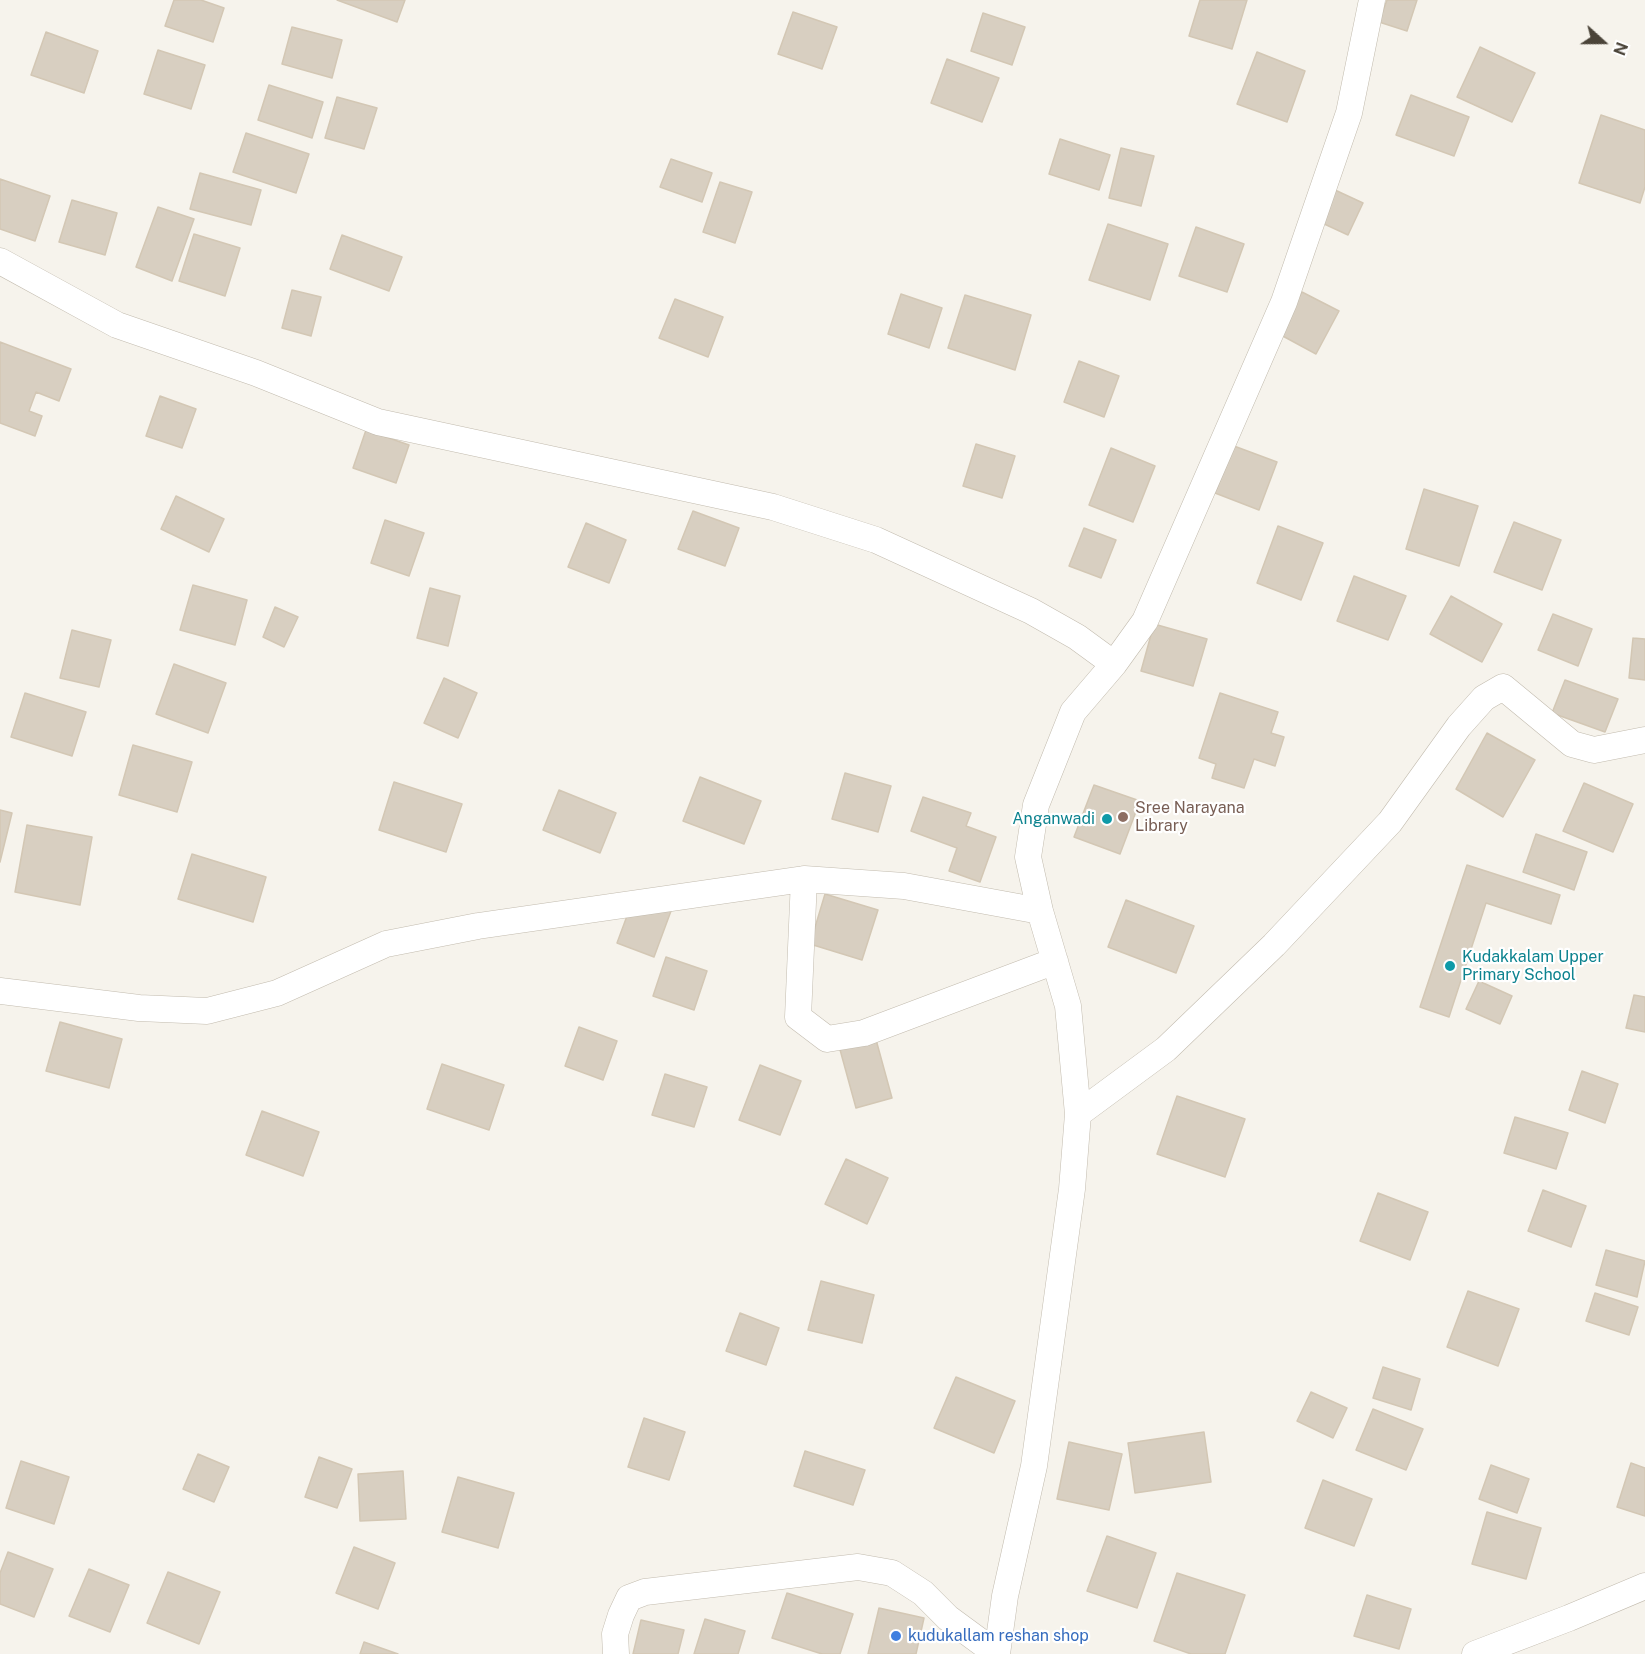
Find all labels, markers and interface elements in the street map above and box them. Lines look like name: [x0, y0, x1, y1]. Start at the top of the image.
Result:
north arrow: [1573, 12, 1633, 72]
text: N: [1609, 39, 1631, 58]
place label: Sree Narayana Library: [1135, 798, 1245, 836]
place label: Anganwadi: [1012, 809, 1095, 829]
marker: Sree Narayana Library: [1116, 810, 1130, 824]
marker: Anganwadi: [1100, 812, 1114, 826]
place label: Kudakkalam Upper Primary School: [1462, 947, 1604, 985]
marker: Kudakkalam Upper Primary School: [1443, 959, 1457, 973]
place label: kudukallam reshan shop: [908, 1626, 1089, 1646]
marker: kudukallam reshan shop: [889, 1629, 903, 1643]

